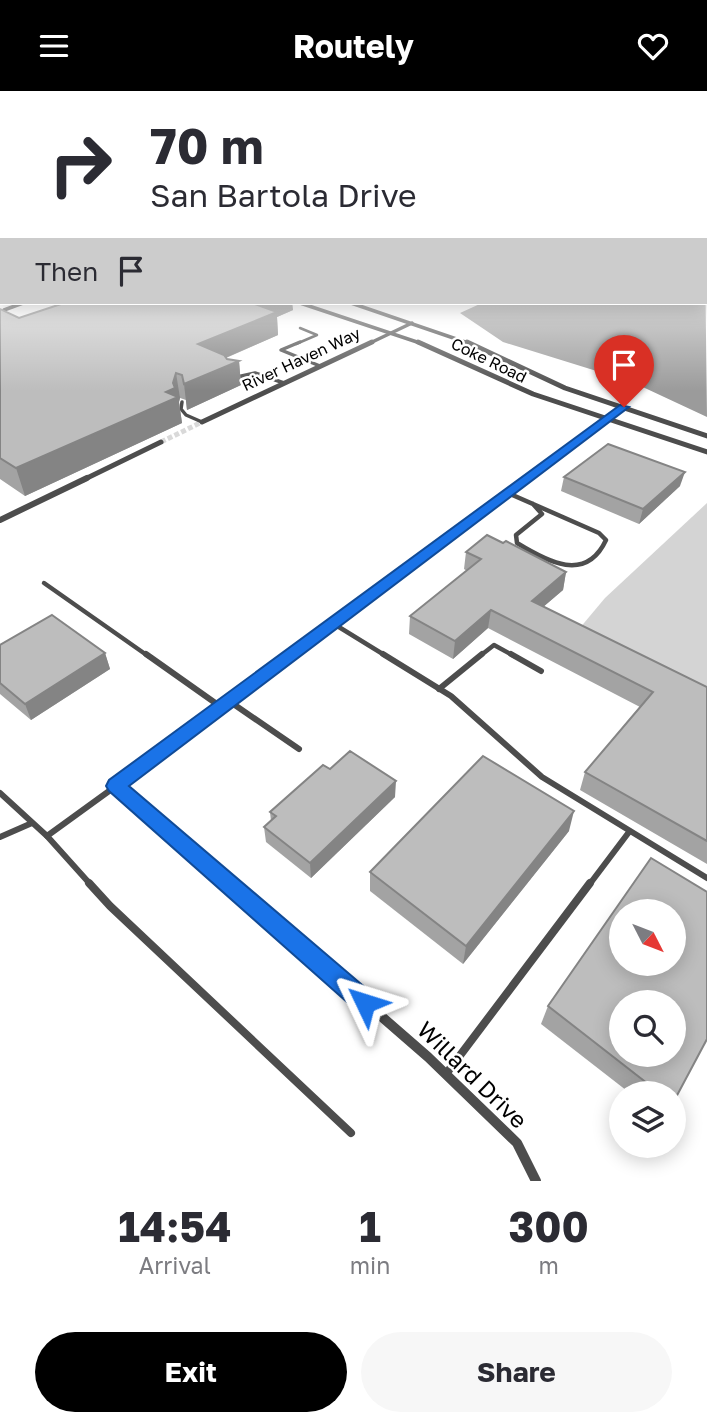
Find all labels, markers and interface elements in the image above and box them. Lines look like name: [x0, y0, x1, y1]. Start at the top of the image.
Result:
icon: menu: [35, 27, 73, 65]
text: Routely: [293, 27, 414, 65]
icon: heart: [634, 27, 672, 65]
text: 70 m: [150, 116, 264, 175]
icon: right: [35, 119, 126, 210]
text: San Bartola Drive: [150, 176, 417, 214]
icon: arrive: [112, 252, 150, 290]
text: Then: [35, 256, 98, 287]
street label: River Haven Way: [239, 323, 363, 395]
street label: Coke Road: [448, 333, 530, 387]
pin: [594, 335, 654, 407]
icon: arrive: [605, 346, 643, 384]
north arrow: [609, 899, 686, 977]
map controls: [609, 899, 686, 1158]
position arrow: [328, 966, 402, 1040]
button: search: [609, 990, 686, 1067]
street label: Willard Drive: [412, 1015, 533, 1134]
button: layers: [609, 1081, 686, 1158]
text: 14:54: [118, 1201, 231, 1251]
text: 1: [359, 1201, 381, 1251]
text: 300: [509, 1201, 589, 1251]
text: Arrival: [139, 1251, 211, 1279]
text: min: [350, 1251, 390, 1279]
text: m: [538, 1251, 559, 1279]
button: Exit: [35, 1332, 347, 1412]
button: Share: [361, 1332, 672, 1412]

